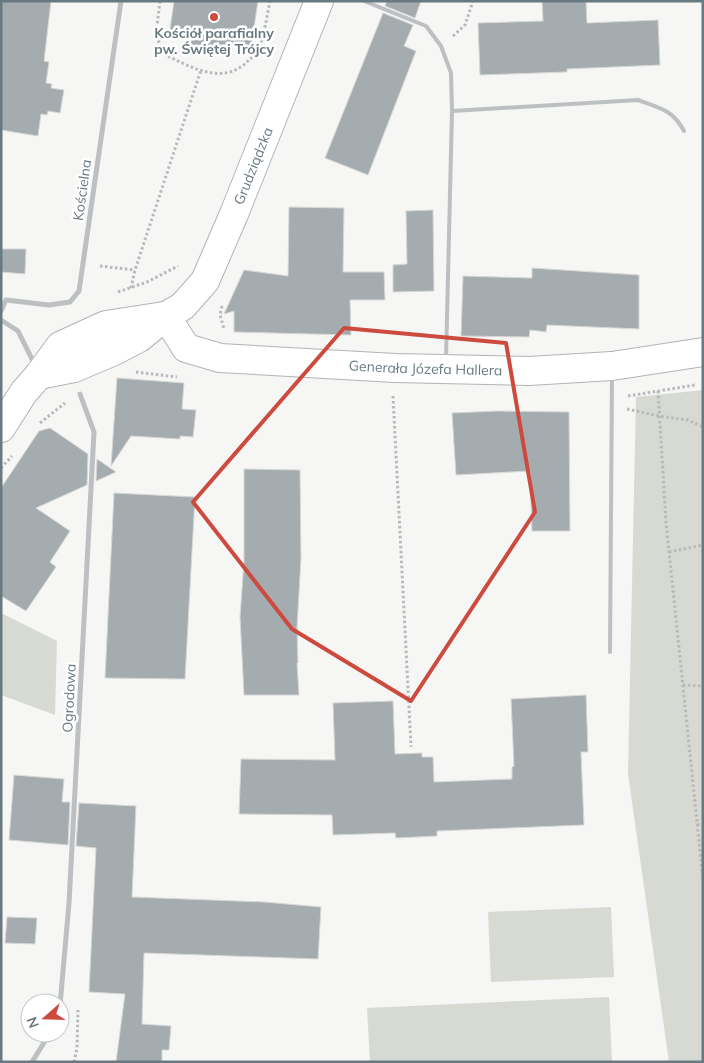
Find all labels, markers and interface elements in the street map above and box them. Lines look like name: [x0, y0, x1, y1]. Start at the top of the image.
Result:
marker: Kościół parafialny pw. Świętej Trójcy: [208, 11, 220, 23]
place label: Kościół parafialny pw. Świętej Trójcy: [154, 24, 274, 58]
street label: Grudziądzka: [230, 124, 277, 207]
street label: Kościelna: [69, 158, 95, 222]
street label: Generała Józefa Hallera: [348, 356, 502, 379]
street label: Ogrodowa: [58, 663, 80, 733]
north arrow: [20, 993, 70, 1043]
text: N: [23, 1014, 43, 1030]

